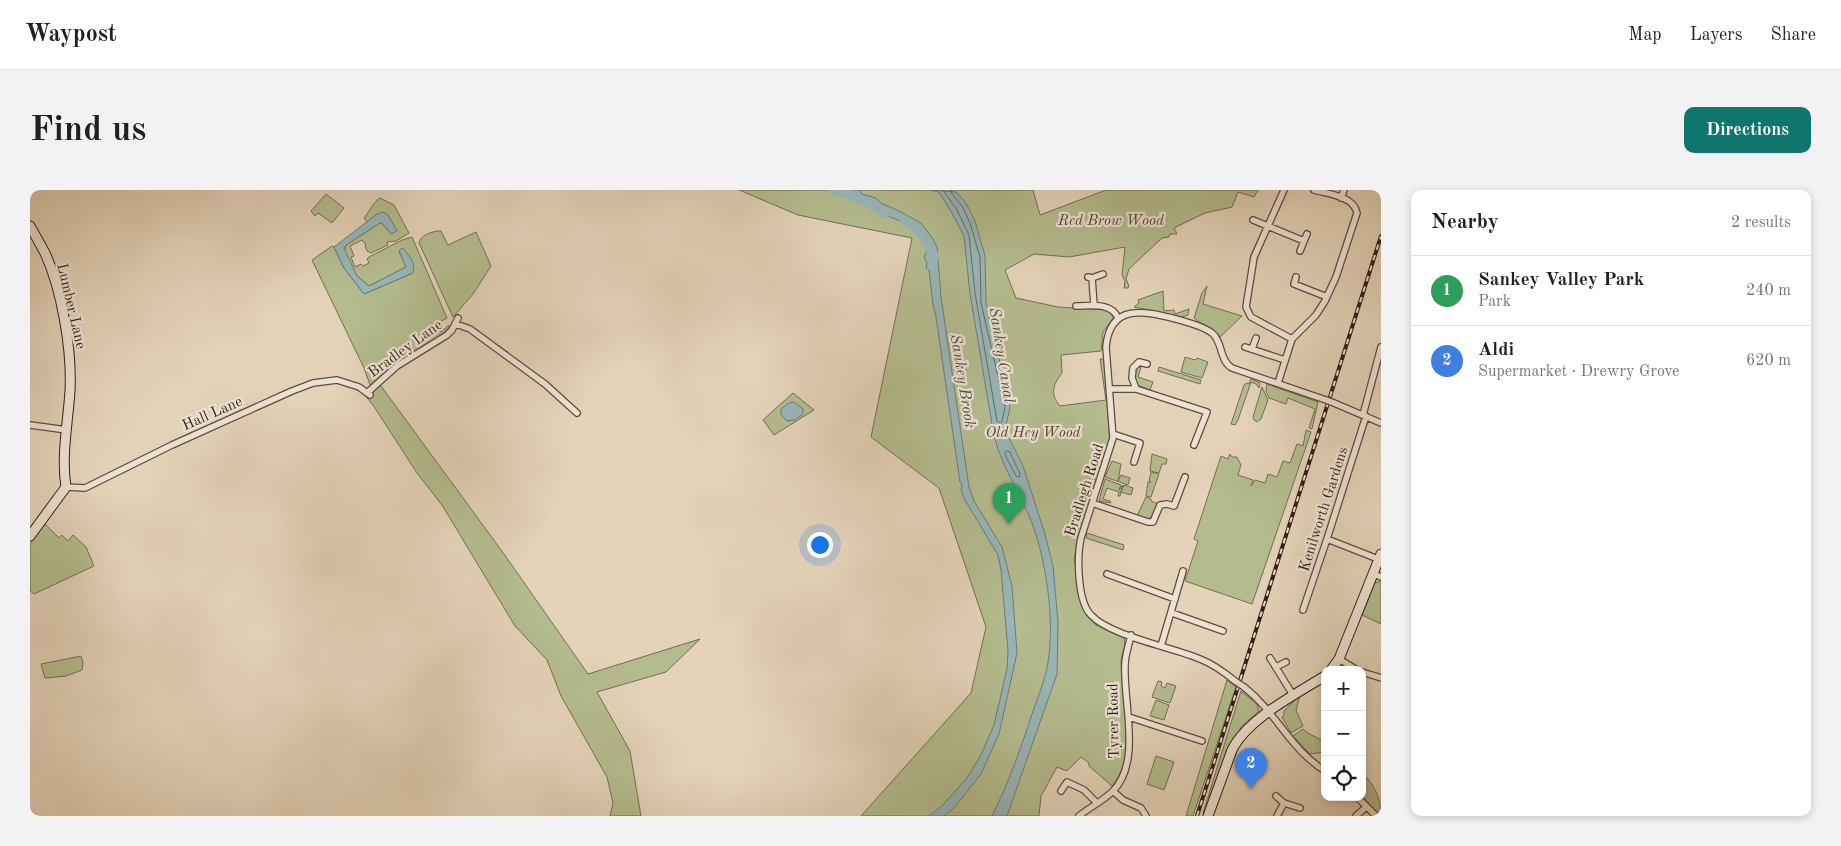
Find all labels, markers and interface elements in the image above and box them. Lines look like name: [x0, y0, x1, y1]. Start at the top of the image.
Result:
text: Waypost: [25, 23, 117, 47]
text: Map: [1628, 26, 1662, 44]
text: Layers: [1690, 26, 1742, 44]
text: Share: [1770, 26, 1816, 44]
button: Directions: [1684, 107, 1811, 153]
text: Find us: [30, 113, 146, 148]
text: Nearby: [1431, 212, 1499, 233]
park label: Red Brow Wood: [1057, 214, 1165, 229]
text: 2 results: [1731, 215, 1791, 231]
street label: Lumber Lane: [53, 262, 88, 351]
text: Sankey Valley Park: [1478, 271, 1644, 290]
text: 1: [1442, 283, 1452, 299]
text: 240 m: [1746, 283, 1791, 299]
text: Park: [1478, 294, 1511, 310]
water label: Sankey Canal: [986, 306, 1017, 405]
street label: Bradley Lane: [366, 317, 446, 381]
water label: Sankey Brook: [947, 333, 977, 430]
text: Aldi: [1478, 341, 1514, 360]
text: 2: [1442, 353, 1452, 369]
text: 620 m: [1746, 353, 1791, 369]
text: Supermarket · Drewry Grove: [1478, 364, 1679, 380]
street label: Hall Lane: [180, 394, 245, 434]
park label: Old Hey Wood: [985, 426, 1082, 441]
street label: Bradlegh Road: [1063, 442, 1108, 539]
street label: Kenilworth Gardens: [1297, 445, 1352, 574]
pin: 1: [993, 483, 1025, 524]
your location: [807, 532, 833, 558]
map controls: [1321, 666, 1366, 801]
button: +: [1321, 666, 1366, 711]
street label: Tyrer Road: [1106, 683, 1123, 759]
button: −: [1321, 711, 1366, 756]
pin: 2: [1235, 748, 1267, 789]
button: locate: [1321, 756, 1366, 801]

